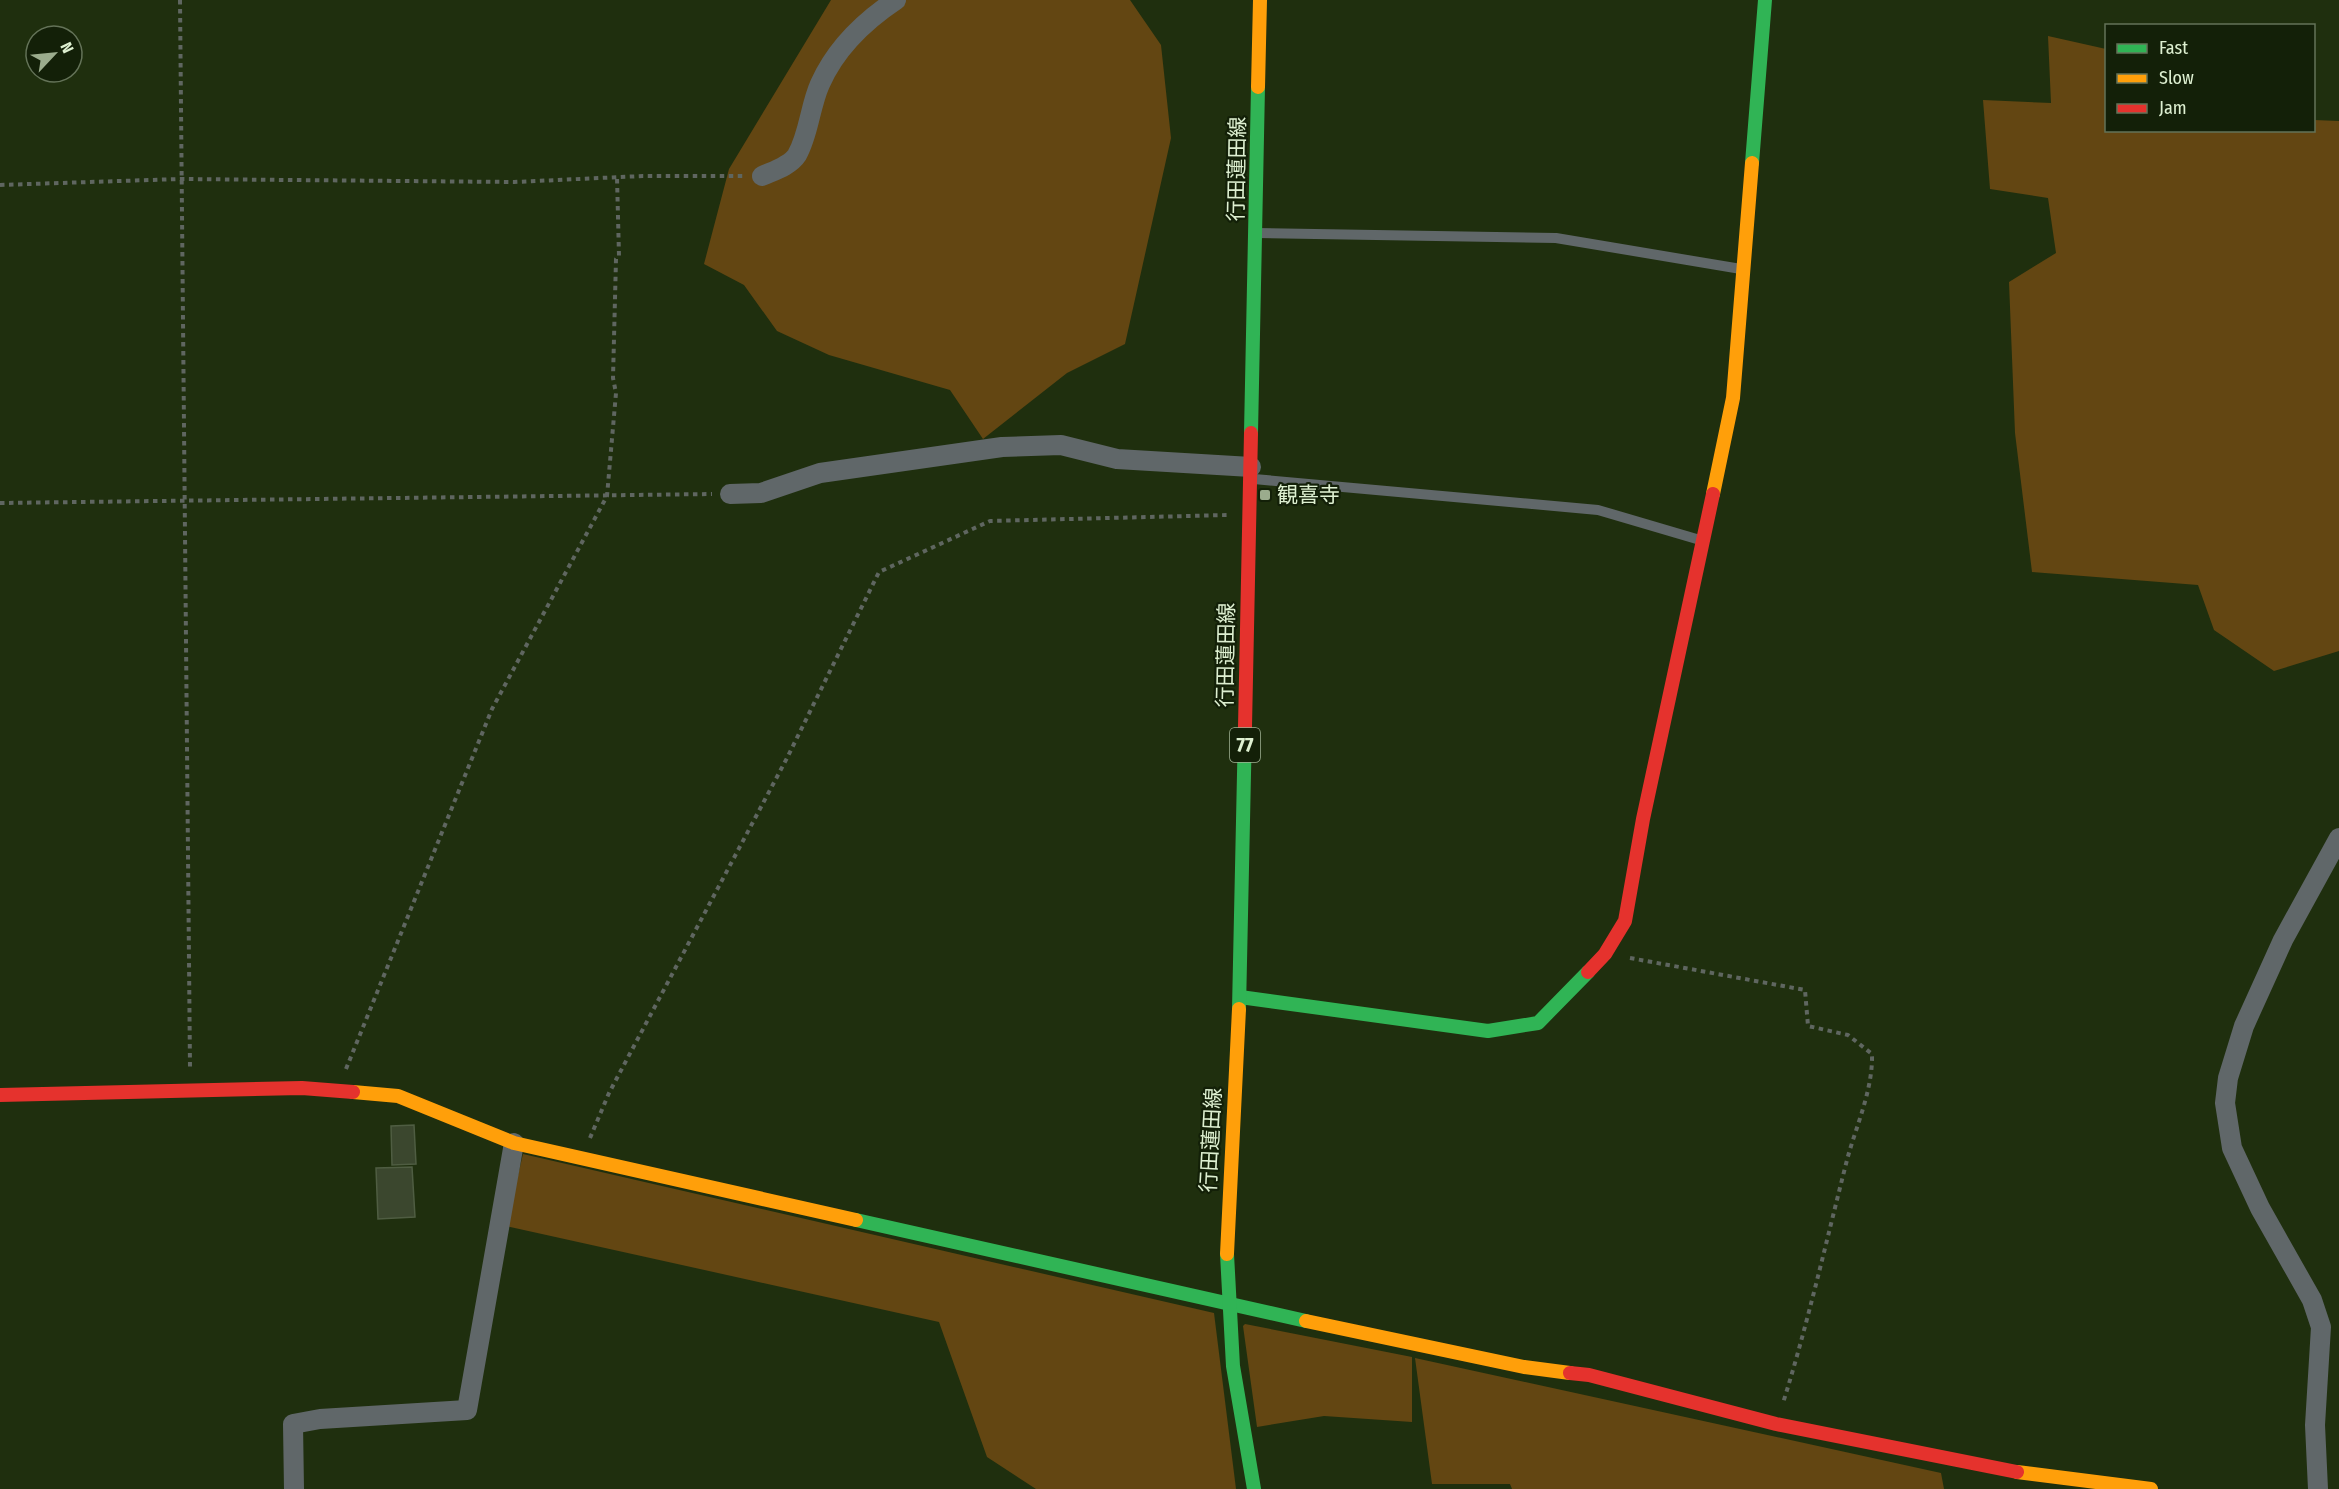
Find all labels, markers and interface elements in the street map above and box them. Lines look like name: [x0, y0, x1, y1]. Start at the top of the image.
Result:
north arrow: [24, 24, 84, 84]
legend: [2105, 24, 2315, 132]
text: Fast: [2159, 37, 2188, 59]
text: N: [56, 39, 78, 56]
text: Slow: [2159, 67, 2194, 89]
text: Jam: [2159, 97, 2187, 119]
street label: 行田蓮田線: [1223, 116, 1251, 222]
place label: 観喜寺: [1277, 482, 1340, 508]
marker: 観喜寺: [1258, 488, 1272, 502]
street label: 行田蓮田線: [1212, 602, 1240, 708]
road number: 77: [1230, 728, 1260, 762]
street label: 行田蓮田線: [1195, 1087, 1227, 1193]

